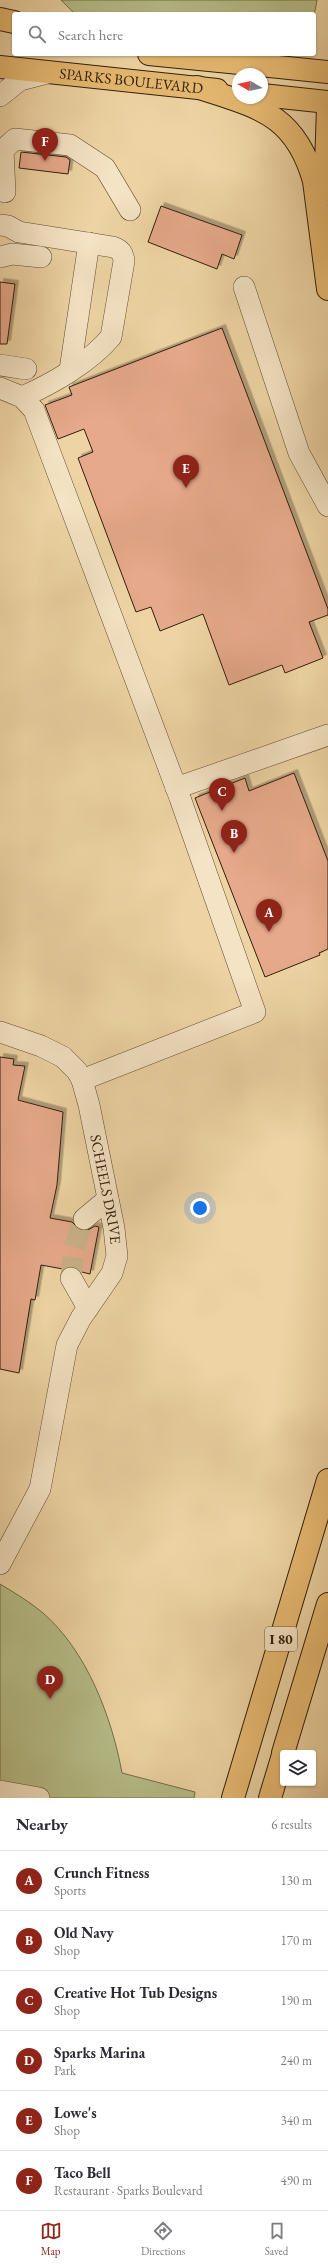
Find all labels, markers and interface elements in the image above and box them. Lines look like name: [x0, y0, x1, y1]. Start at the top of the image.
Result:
search box: [12, 12, 316, 56]
icon: search: [26, 23, 48, 45]
text: Search here: [58, 25, 123, 44]
street label: SPARKS BOULEVARD: [59, 63, 204, 97]
north arrow: [232, 68, 268, 104]
pin: F: [32, 128, 58, 161]
pin: E: [173, 455, 199, 488]
pin: C: [209, 778, 235, 811]
pin: B: [221, 820, 247, 853]
pin: A: [256, 899, 282, 932]
street label: SCHEELS DRIVE: [86, 1133, 126, 1245]
your location: [190, 1198, 210, 1218]
road number: I 80: [265, 1627, 297, 1651]
pin: D: [37, 1666, 63, 1699]
map controls: [280, 1750, 316, 1786]
button: layers: [280, 1750, 316, 1786]
text: Nearby: [16, 1813, 68, 1835]
text: 6 results: [271, 1816, 312, 1833]
text: Crunch Fitness: [54, 1863, 149, 1882]
text: A: [24, 1872, 34, 1889]
text: 130 m: [281, 1872, 312, 1889]
text: Sports: [54, 1882, 86, 1899]
text: Old Navy: [54, 1923, 114, 1942]
text: B: [25, 1932, 33, 1949]
text: 170 m: [281, 1932, 312, 1949]
text: Shop: [54, 1942, 80, 1959]
text: Creative Hot Tub Designs: [54, 1983, 217, 2002]
text: C: [24, 1992, 34, 2009]
text: 190 m: [281, 1992, 312, 2009]
text: Shop: [54, 2002, 80, 2019]
text: Sparks Marina: [54, 2043, 145, 2062]
text: D: [24, 2052, 34, 2069]
text: 240 m: [281, 2052, 312, 2069]
text: Park: [54, 2062, 76, 2079]
text: Lowe's: [54, 2103, 97, 2122]
text: E: [25, 2112, 33, 2129]
text: 340 m: [281, 2112, 312, 2129]
text: Shop: [54, 2122, 80, 2139]
text: Taco Bell: [54, 2163, 111, 2182]
text: F: [25, 2172, 33, 2189]
text: 490 m: [281, 2172, 312, 2189]
text: Restaurant · Sparks Boulevard: [54, 2182, 203, 2199]
tab: Map: [40, 2220, 62, 2258]
tab: Directions: [141, 2220, 185, 2258]
tab: Saved: [265, 2220, 288, 2258]

